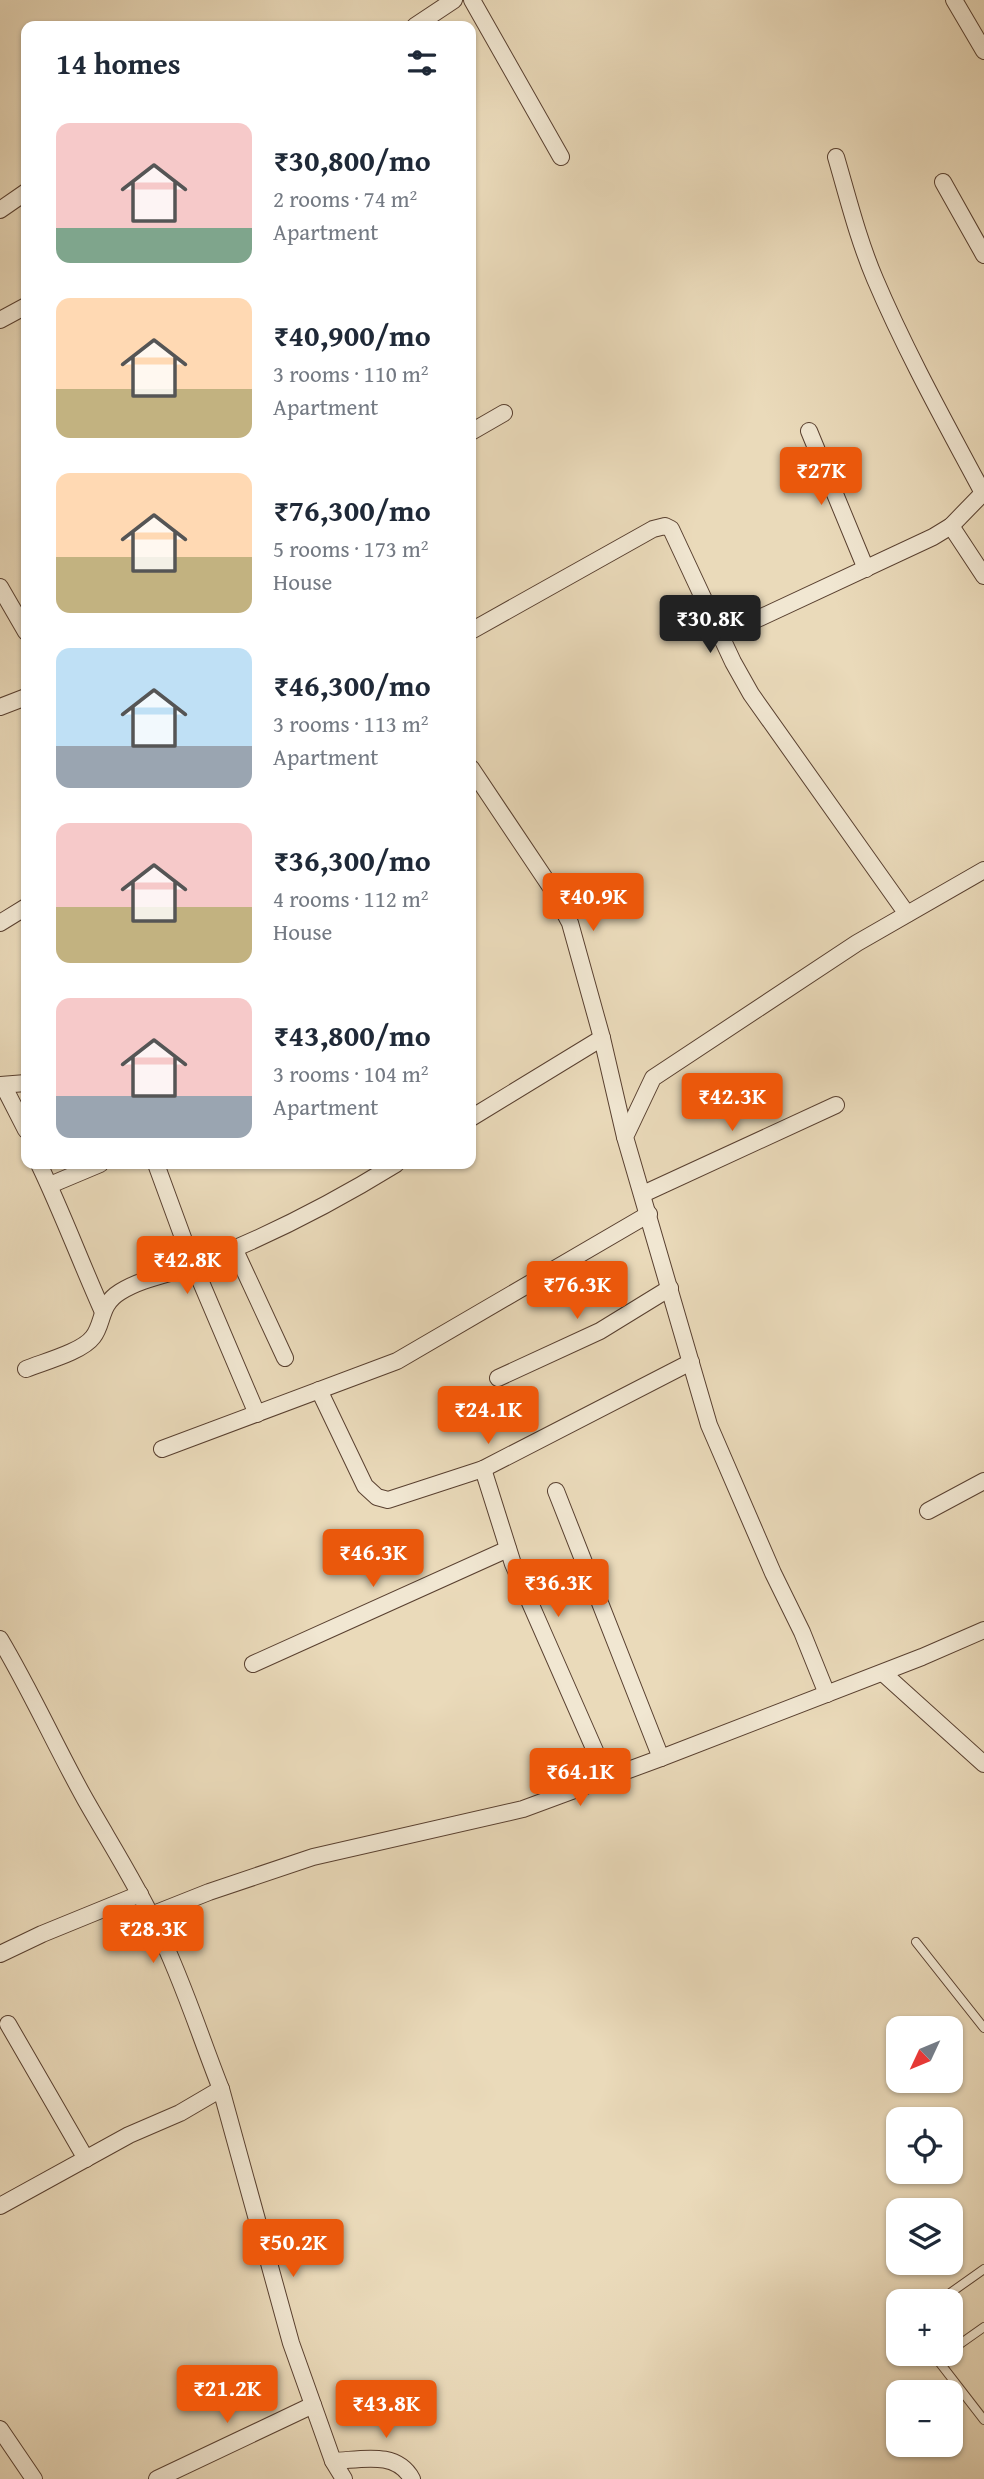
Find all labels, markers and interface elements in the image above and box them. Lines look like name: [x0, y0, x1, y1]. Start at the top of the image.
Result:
text: 14 homes: [56, 41, 181, 85]
icon: filters: [403, 44, 441, 82]
text: ₹30,800/mo: [273, 138, 431, 182]
icon: home: [112, 151, 196, 235]
text: 2 rooms · 74 m²: [273, 182, 417, 215]
text: Apartment: [273, 215, 378, 248]
text: ₹40,900/mo: [273, 313, 431, 357]
icon: home: [112, 326, 196, 410]
text: 3 rooms · 110 m²: [273, 357, 428, 390]
text: Apartment: [273, 390, 378, 423]
pin: ₹27K: [780, 448, 862, 507]
text: ₹27K: [796, 453, 846, 486]
text: ₹76,300/mo: [273, 488, 431, 532]
icon: home: [112, 501, 196, 585]
text: 5 rooms · 173 m²: [273, 532, 428, 565]
text: House: [273, 565, 332, 598]
pin: ₹30.8K: [653, 596, 767, 655]
text: ₹30.8K: [676, 601, 744, 634]
text: ₹46,300/mo: [273, 663, 431, 707]
icon: home: [112, 676, 196, 760]
text: 3 rooms · 113 m²: [273, 707, 428, 740]
text: Apartment: [273, 740, 378, 773]
text: ₹36,300/mo: [273, 838, 431, 882]
icon: home: [112, 851, 196, 935]
pin: ₹40.9K: [536, 874, 650, 933]
text: ₹40.9K: [559, 879, 627, 912]
text: 4 rooms · 112 m²: [273, 882, 428, 915]
text: House: [273, 915, 332, 948]
text: ₹43,800/mo: [273, 1013, 431, 1057]
icon: home: [112, 1026, 196, 1110]
text: 3 rooms · 104 m²: [273, 1057, 428, 1090]
pin: ₹42.3K: [675, 1074, 789, 1133]
text: ₹42.3K: [698, 1079, 766, 1112]
text: Apartment: [273, 1090, 378, 1123]
pin: ₹42.8K: [130, 1236, 244, 1296]
text: ₹42.8K: [153, 1242, 221, 1275]
pin: ₹76.3K: [520, 1262, 634, 1321]
text: ₹76.3K: [543, 1267, 611, 1300]
pin: ₹24.1K: [431, 1386, 545, 1446]
text: ₹24.1K: [454, 1392, 522, 1425]
pin: ₹46.3K: [316, 1530, 430, 1589]
text: ₹46.3K: [339, 1535, 407, 1568]
pin: ₹36.3K: [501, 1560, 615, 1619]
text: ₹36.3K: [524, 1565, 592, 1598]
pin: ₹64.1K: [523, 1748, 637, 1808]
text: ₹64.1K: [546, 1754, 614, 1787]
pin: ₹28.3K: [96, 1906, 210, 1965]
text: ₹28.3K: [119, 1911, 187, 1944]
north arrow: [886, 2016, 962, 2093]
map controls: [886, 2016, 963, 2457]
button: locate: [886, 2107, 963, 2184]
button: layers: [886, 2198, 963, 2275]
pin: ₹50.2K: [236, 2220, 350, 2279]
text: ₹50.2K: [259, 2225, 327, 2258]
button: +: [886, 2289, 963, 2366]
pin: ₹21.2K: [170, 2366, 284, 2425]
text: ₹21.2K: [193, 2371, 261, 2404]
pin: ₹43.8K: [329, 2380, 443, 2440]
button: −: [886, 2380, 963, 2457]
text: ₹43.8K: [352, 2386, 420, 2419]

